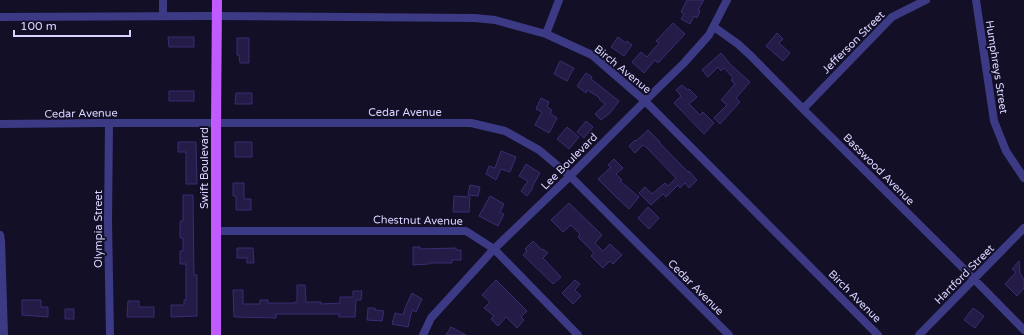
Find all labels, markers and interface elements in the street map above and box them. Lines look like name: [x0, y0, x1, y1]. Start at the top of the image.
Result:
street label: Jefferson Street: [819, 8, 887, 76]
scale bar: [14, 12, 130, 38]
text: 100 m: [20, 19, 57, 33]
street label: Humphreys Street: [983, 19, 1010, 115]
street label: Birch Avenue: [592, 43, 654, 96]
street label: Cedar Avenue: [44, 106, 118, 121]
street label: Cedar Avenue: [368, 106, 442, 119]
street label: Swift Boulevard: [198, 127, 211, 209]
street label: Lee Boulevard: [538, 130, 600, 192]
street label: Basswood Avenue: [840, 131, 917, 208]
street label: Olympia Street: [92, 190, 105, 268]
street label: Chestnut Avenue: [373, 213, 463, 228]
street label: Hartford Street: [932, 242, 997, 307]
street label: Cedar Avenue: [665, 257, 726, 318]
street label: Birch Avenue: [826, 267, 884, 325]

